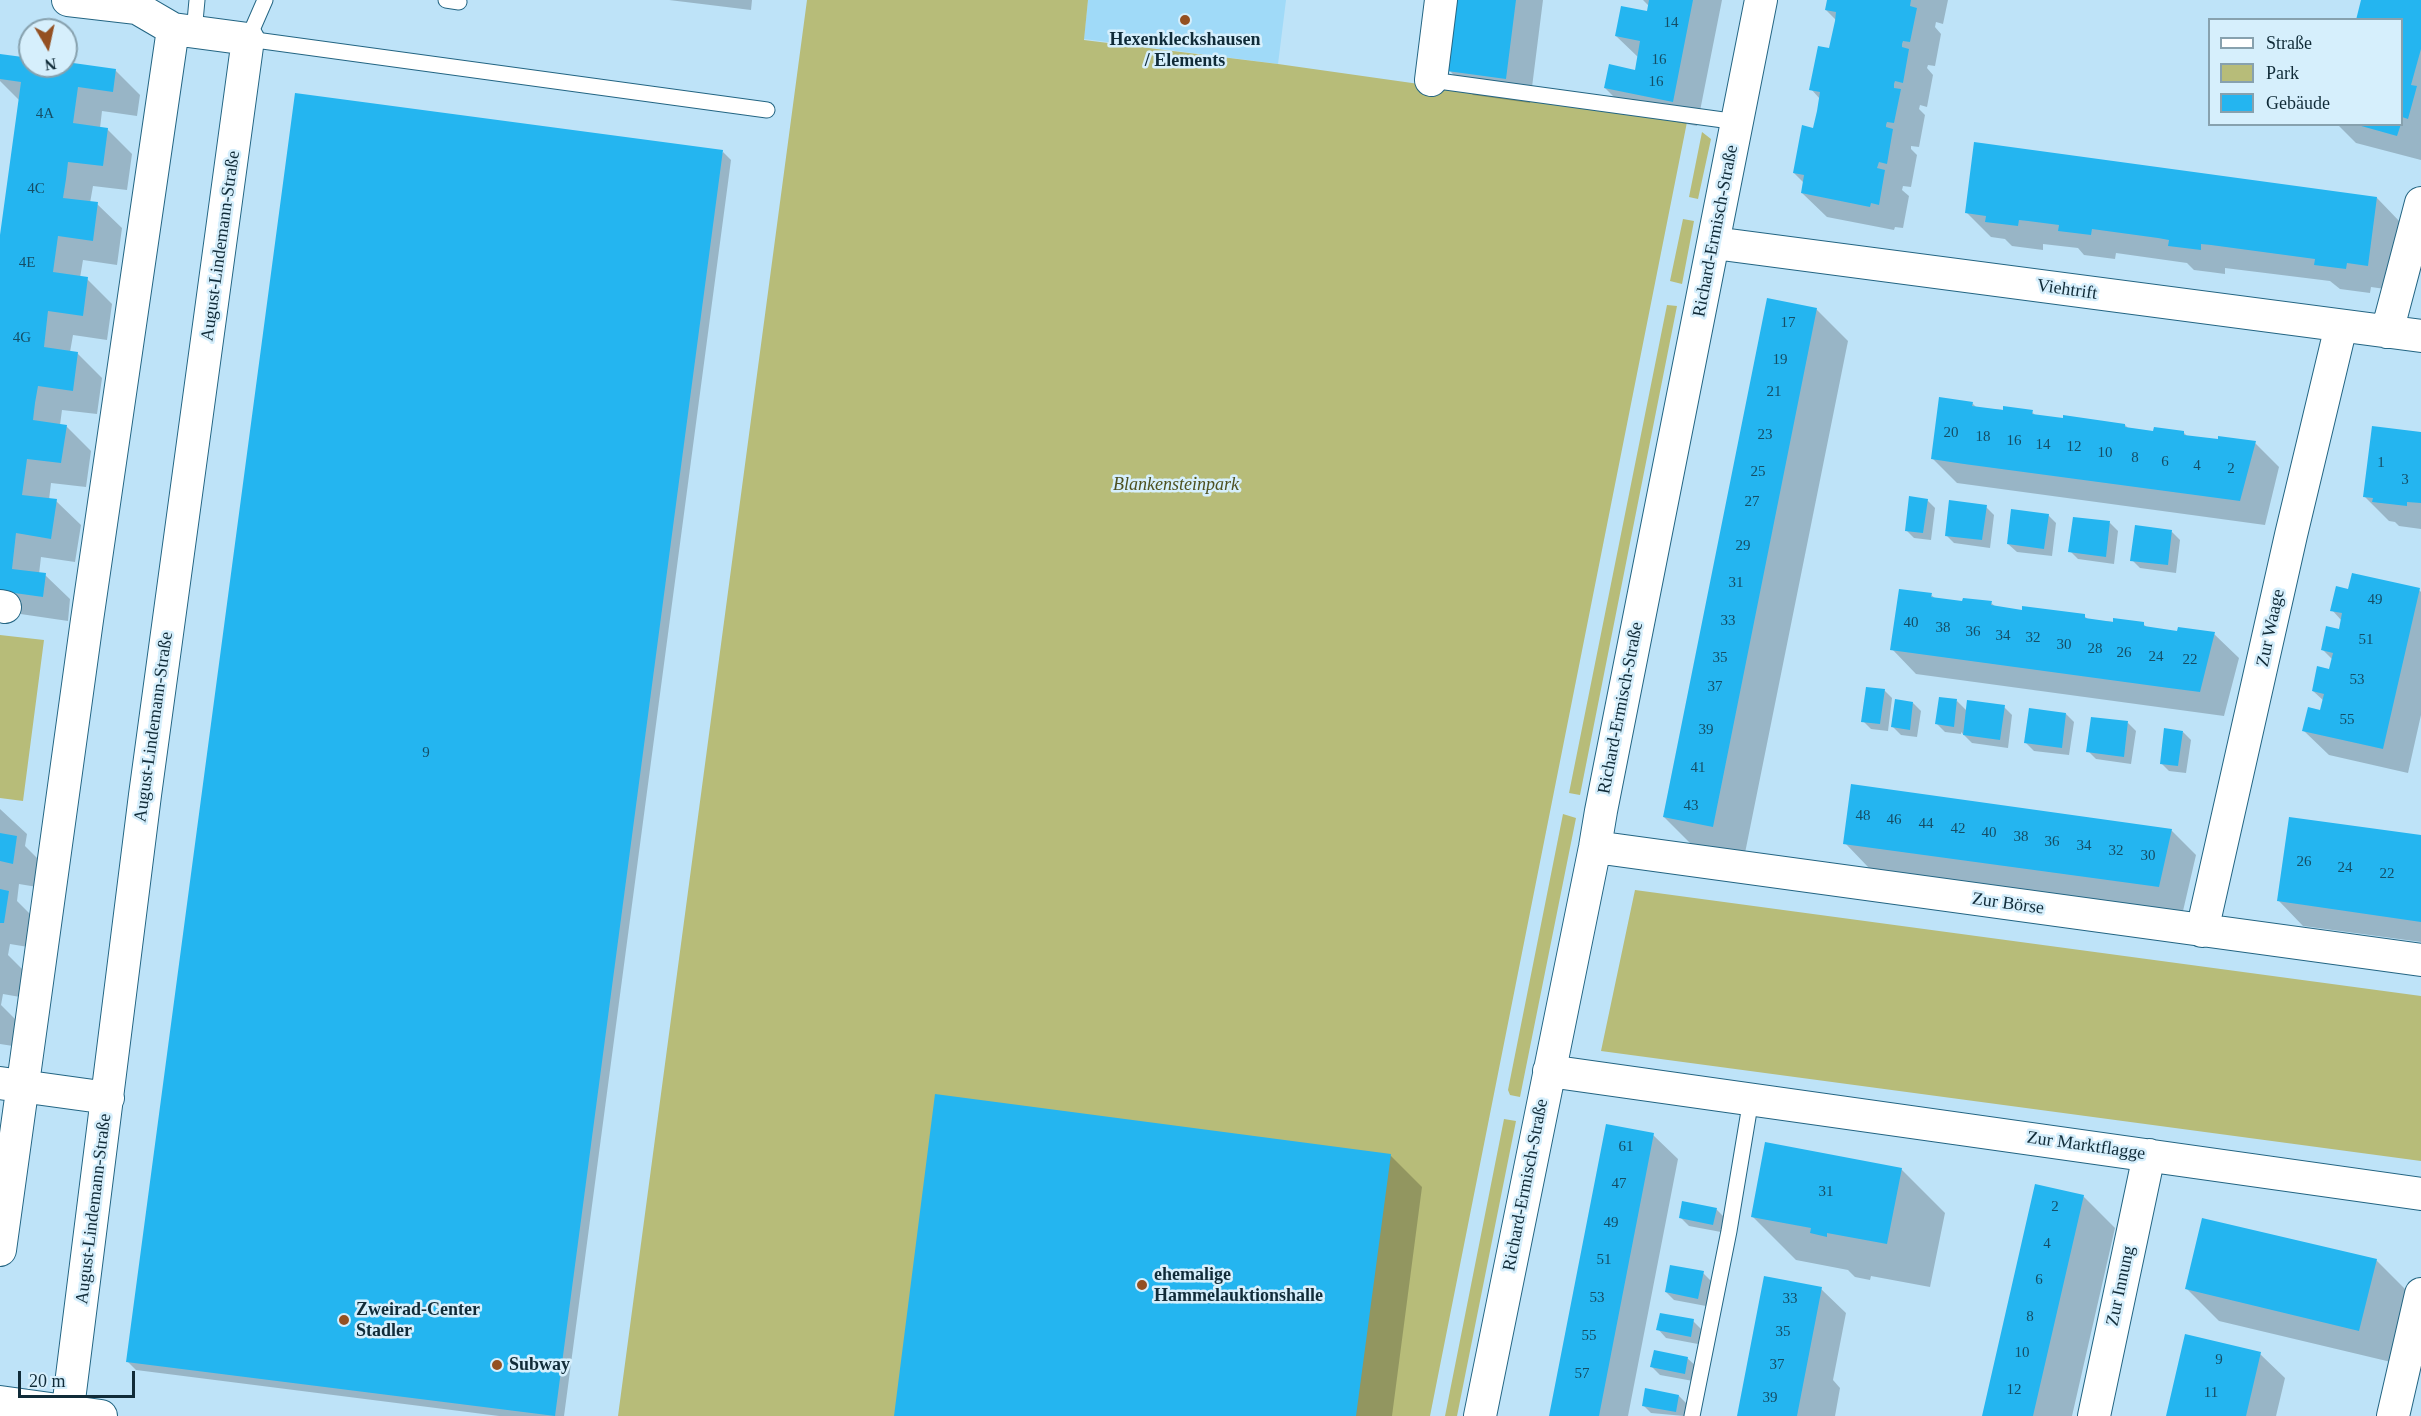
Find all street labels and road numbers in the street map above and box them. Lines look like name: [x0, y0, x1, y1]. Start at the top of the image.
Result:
street label: Richard-Ermisch-Straße: [1689, 143, 1743, 319]
street label: August-Lindemann-Straße: [197, 149, 245, 343]
street label: Viehtrift: [2035, 275, 2099, 305]
street label: Zur Waage: [2252, 587, 2290, 669]
street label: Richard-Ermisch-Straße: [1594, 620, 1648, 796]
street label: August-Lindemann-Straße: [130, 630, 178, 824]
street label: Zur Börse: [1971, 888, 2045, 920]
street label: Richard-Ermisch-Straße: [1499, 1097, 1553, 1273]
street label: August-Lindemann-Straße: [72, 1112, 116, 1306]
street label: Zur Marktflagge: [2025, 1127, 2147, 1165]
street label: Zur Innung: [2102, 1244, 2140, 1328]

